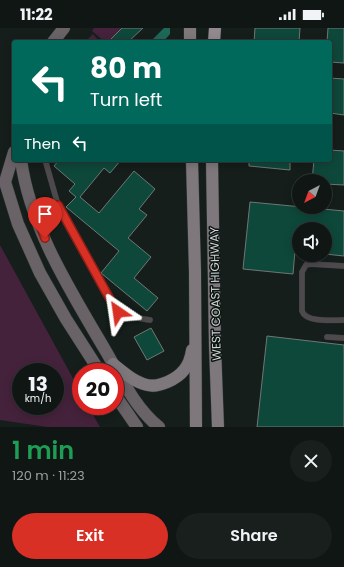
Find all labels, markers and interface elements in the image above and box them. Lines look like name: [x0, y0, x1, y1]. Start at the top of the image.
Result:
text: 11:22: [20, 4, 53, 25]
text: 80 m: [90, 49, 162, 88]
icon: left: [24, 56, 76, 108]
text: Turn left: [90, 87, 162, 112]
icon: left: [69, 132, 91, 154]
text: Then: [24, 133, 61, 154]
north arrow: [292, 174, 332, 214]
map controls: [292, 174, 332, 262]
pin: [28, 197, 62, 238]
icon: arrive: [34, 203, 56, 225]
button: sound: [292, 222, 332, 262]
street label: WEST COAST HIGHWAY: [205, 227, 225, 361]
position arrow: [97, 291, 139, 333]
speed limit sign: 20: [72, 363, 124, 415]
text: 13: [28, 370, 48, 398]
text: km/h: [25, 391, 51, 406]
text: 1 min: [12, 434, 74, 467]
button: close: [290, 440, 332, 482]
text: 120 m · 11:23: [12, 466, 85, 485]
button: Exit: [12, 513, 168, 559]
button: Share: [176, 513, 332, 559]

